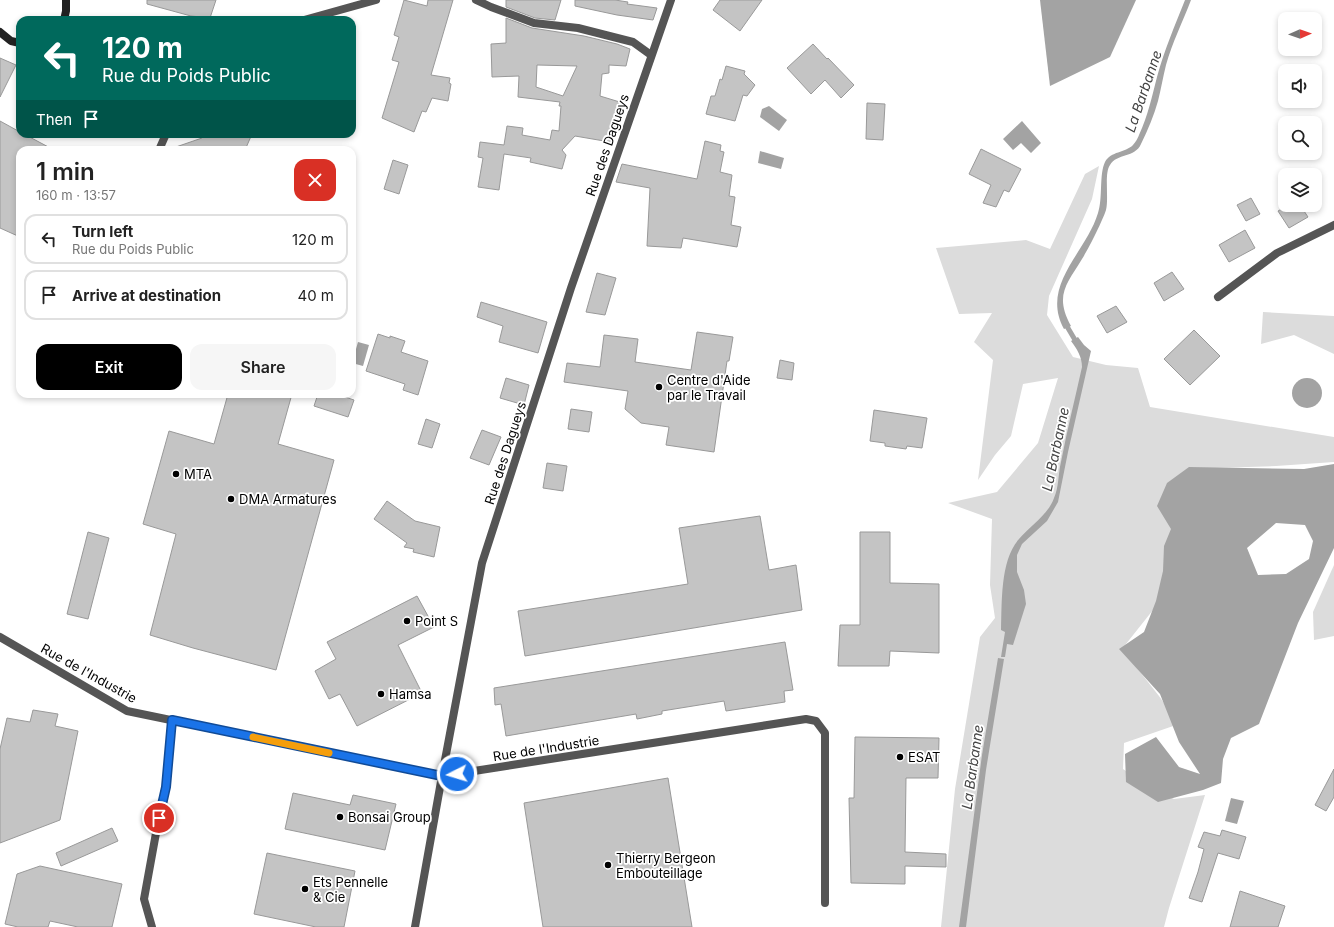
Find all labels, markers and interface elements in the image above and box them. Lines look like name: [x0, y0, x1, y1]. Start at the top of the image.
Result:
north arrow: [1278, 12, 1322, 56]
map controls: [1278, 12, 1322, 212]
text: 120 m: [102, 31, 183, 65]
icon: left: [36, 32, 88, 84]
water label: La Barbanne: [1121, 48, 1165, 134]
button: sound: [1278, 64, 1322, 108]
text: Rue du Poids Public: [102, 65, 271, 86]
street label: Rue des Dagueys: [582, 92, 632, 198]
icon: arrive: [80, 108, 102, 130]
text: Then: [36, 110, 72, 129]
button: search: [1278, 116, 1322, 160]
text: 1 min: [36, 157, 95, 186]
button: close: [294, 159, 336, 201]
button: layers: [1278, 168, 1322, 212]
text: 160 m · 13:57: [36, 187, 116, 203]
text: Turn left: [72, 222, 133, 241]
icon: left: [38, 228, 60, 250]
text: 120 m: [292, 230, 334, 249]
text: Rue du Poids Public: [72, 241, 194, 257]
icon: arrive: [38, 284, 60, 306]
text: Arrive at destination: [72, 286, 221, 305]
text: 40 m: [297, 286, 334, 305]
button: Exit: [36, 344, 182, 390]
button: Share: [190, 344, 336, 390]
place label: Centre d'Aide par le Travail: [667, 372, 750, 403]
marker: Centre d'Aide par le Travail: [654, 382, 664, 392]
street label: Rue des Dagueys: [481, 399, 529, 506]
water label: La Barbanne: [1038, 405, 1072, 493]
place label: MTA: [184, 466, 212, 482]
marker: MTA: [171, 469, 181, 479]
place label: DMA Armatures: [239, 491, 337, 507]
marker: DMA Armatures: [226, 494, 236, 504]
place label: Point S: [415, 613, 458, 629]
marker: Point S: [402, 616, 412, 626]
street label: Rue de l'Industrie: [38, 640, 140, 706]
place label: Hamsa: [389, 686, 432, 702]
marker: Hamsa: [376, 689, 386, 699]
water label: La Barbanne: [958, 723, 986, 811]
street label: Rue de l'Industrie: [492, 732, 600, 764]
place label: ESAT: [908, 749, 940, 765]
marker: ESAT: [895, 752, 905, 762]
position arrow: [436, 753, 478, 795]
pin: [142, 801, 176, 835]
icon: arrive: [148, 807, 170, 829]
place label: Bonsai Group: [348, 809, 431, 825]
marker: Bonsai Group: [335, 812, 345, 822]
place label: Thierry Bergeon Embouteillage: [616, 850, 716, 881]
marker: Thierry Bergeon Embouteillage: [603, 860, 613, 870]
place label: Ets Pennelle & Cie: [313, 874, 388, 905]
marker: Ets Pennelle & Cie: [300, 884, 310, 894]

